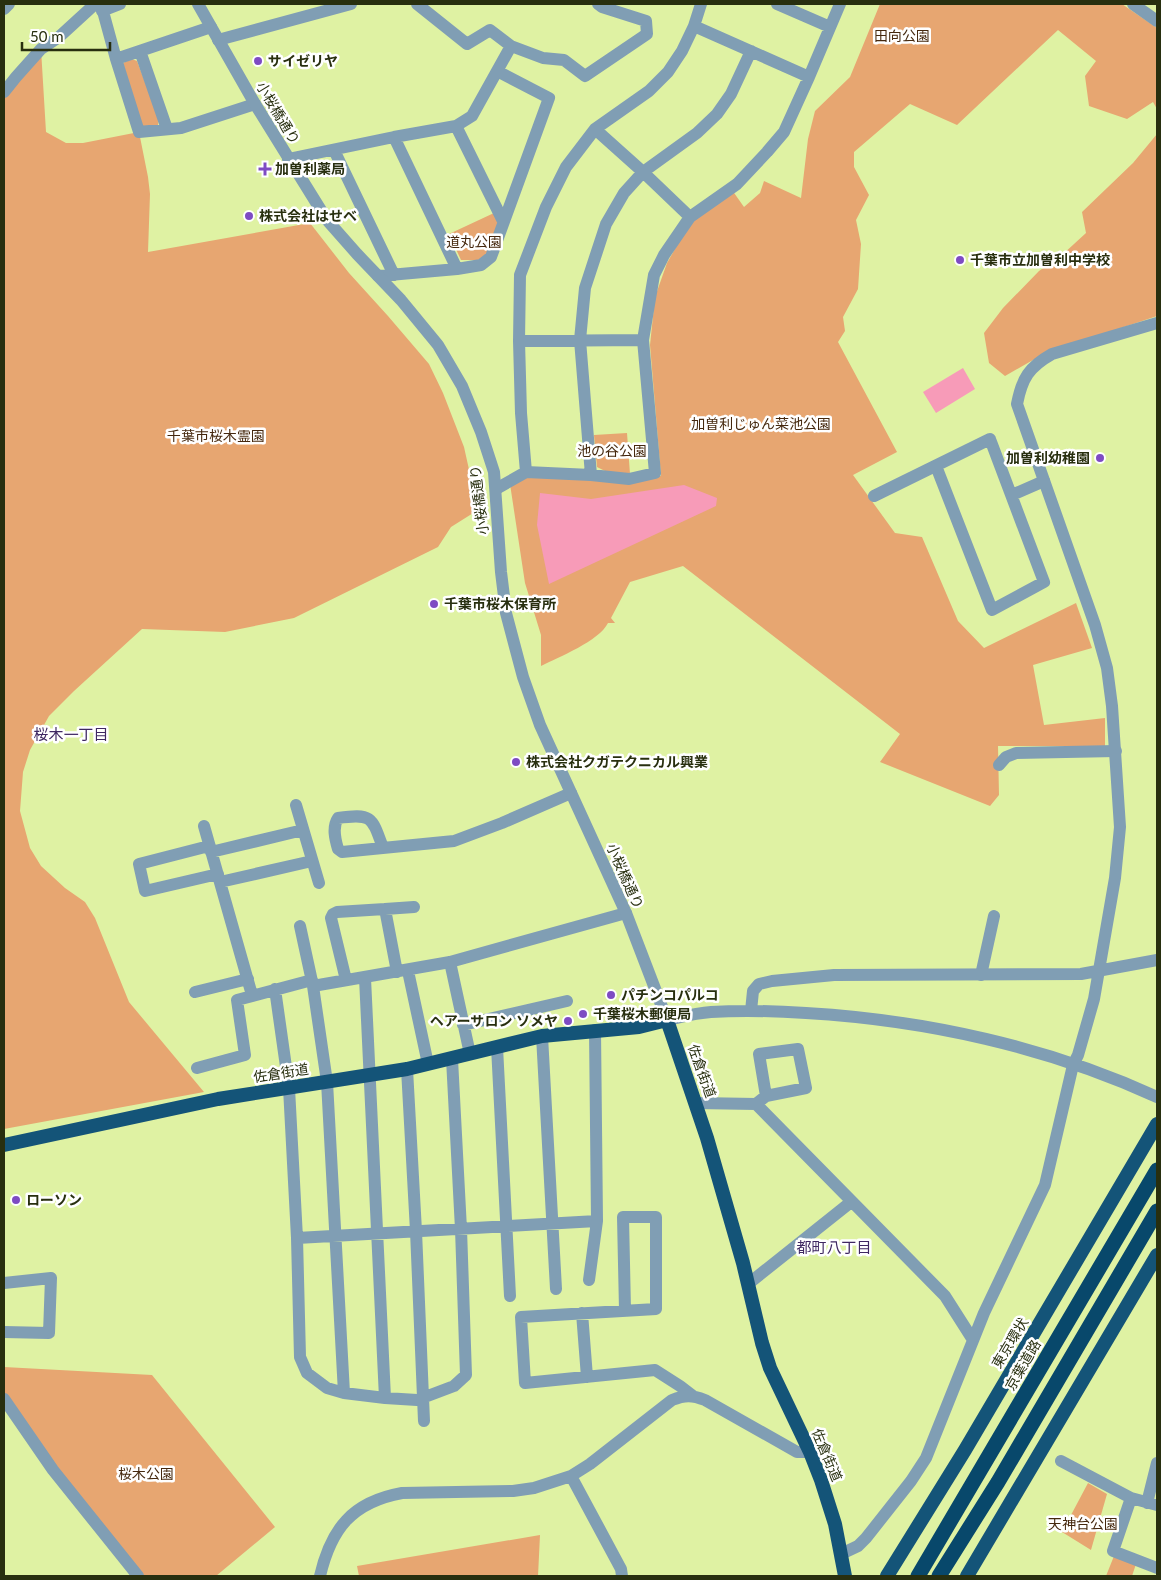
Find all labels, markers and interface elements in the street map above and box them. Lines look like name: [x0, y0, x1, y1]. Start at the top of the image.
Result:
scale bar: [22, 20, 110, 52]
text: 50 m: [30, 27, 64, 45]
park label: 田向公園: [874, 27, 930, 44]
place label: サイゼリヤ: [268, 52, 338, 69]
marker: サイゼリヤ: [252, 55, 264, 67]
street label: 小桜橋通り: [253, 78, 304, 147]
place label: 加曽利薬局: [275, 160, 345, 177]
marker: 加曽利薬局: [259, 163, 271, 175]
place label: 株式会社はせべ: [259, 207, 357, 224]
marker: 株式会社はせべ: [243, 210, 255, 222]
park label: 道丸公園: [446, 233, 502, 250]
place label: 千葉市立加曽利中学校: [970, 251, 1110, 268]
marker: 千葉市立加曽利中学校: [954, 254, 966, 266]
park label: 加曽利じゅん菜池公園: [691, 415, 831, 432]
park label: 千葉市桜木霊園: [167, 427, 265, 444]
park label: 池の谷公園: [577, 442, 647, 459]
place label: 加曽利幼稚園: [1006, 449, 1090, 466]
marker: 加曽利幼稚園: [1094, 452, 1106, 464]
street label: 小桜橋通り: [466, 464, 491, 536]
place label: 千葉市桜木保育所: [444, 595, 556, 612]
marker: 千葉市桜木保育所: [428, 598, 440, 610]
district label: 桜木一丁目: [33, 725, 109, 743]
place label: 株式会社クガテクニカル興業: [526, 753, 708, 770]
marker: 株式会社クガテクニカル興業: [510, 756, 522, 768]
street label: 小桜橋通り: [603, 840, 647, 911]
place label: パチンコパルコ: [621, 986, 719, 1003]
marker: パチンコパルコ: [605, 989, 617, 1001]
place label: 千葉桜木郵便局: [593, 1005, 691, 1022]
marker: 千葉桜木郵便局: [577, 1008, 589, 1020]
place label: ヘアーサロン ソメヤ: [430, 1012, 558, 1029]
marker: ヘアーサロン ソメヤ: [562, 1015, 574, 1027]
street label: 佐倉街道: [685, 1042, 720, 1100]
street label: 佐倉街道: [252, 1060, 310, 1085]
place label: ローソン: [26, 1191, 82, 1208]
marker: ローソン: [10, 1194, 22, 1206]
district label: 都町八丁目: [796, 1238, 872, 1256]
street label: 東京環状: [988, 1314, 1031, 1371]
street label: 京葉道路: [1001, 1336, 1044, 1393]
street label: 佐倉街道: [809, 1426, 846, 1484]
park label: 桜木公園: [118, 1465, 174, 1482]
park label: 天神台公園: [1048, 1515, 1118, 1532]

